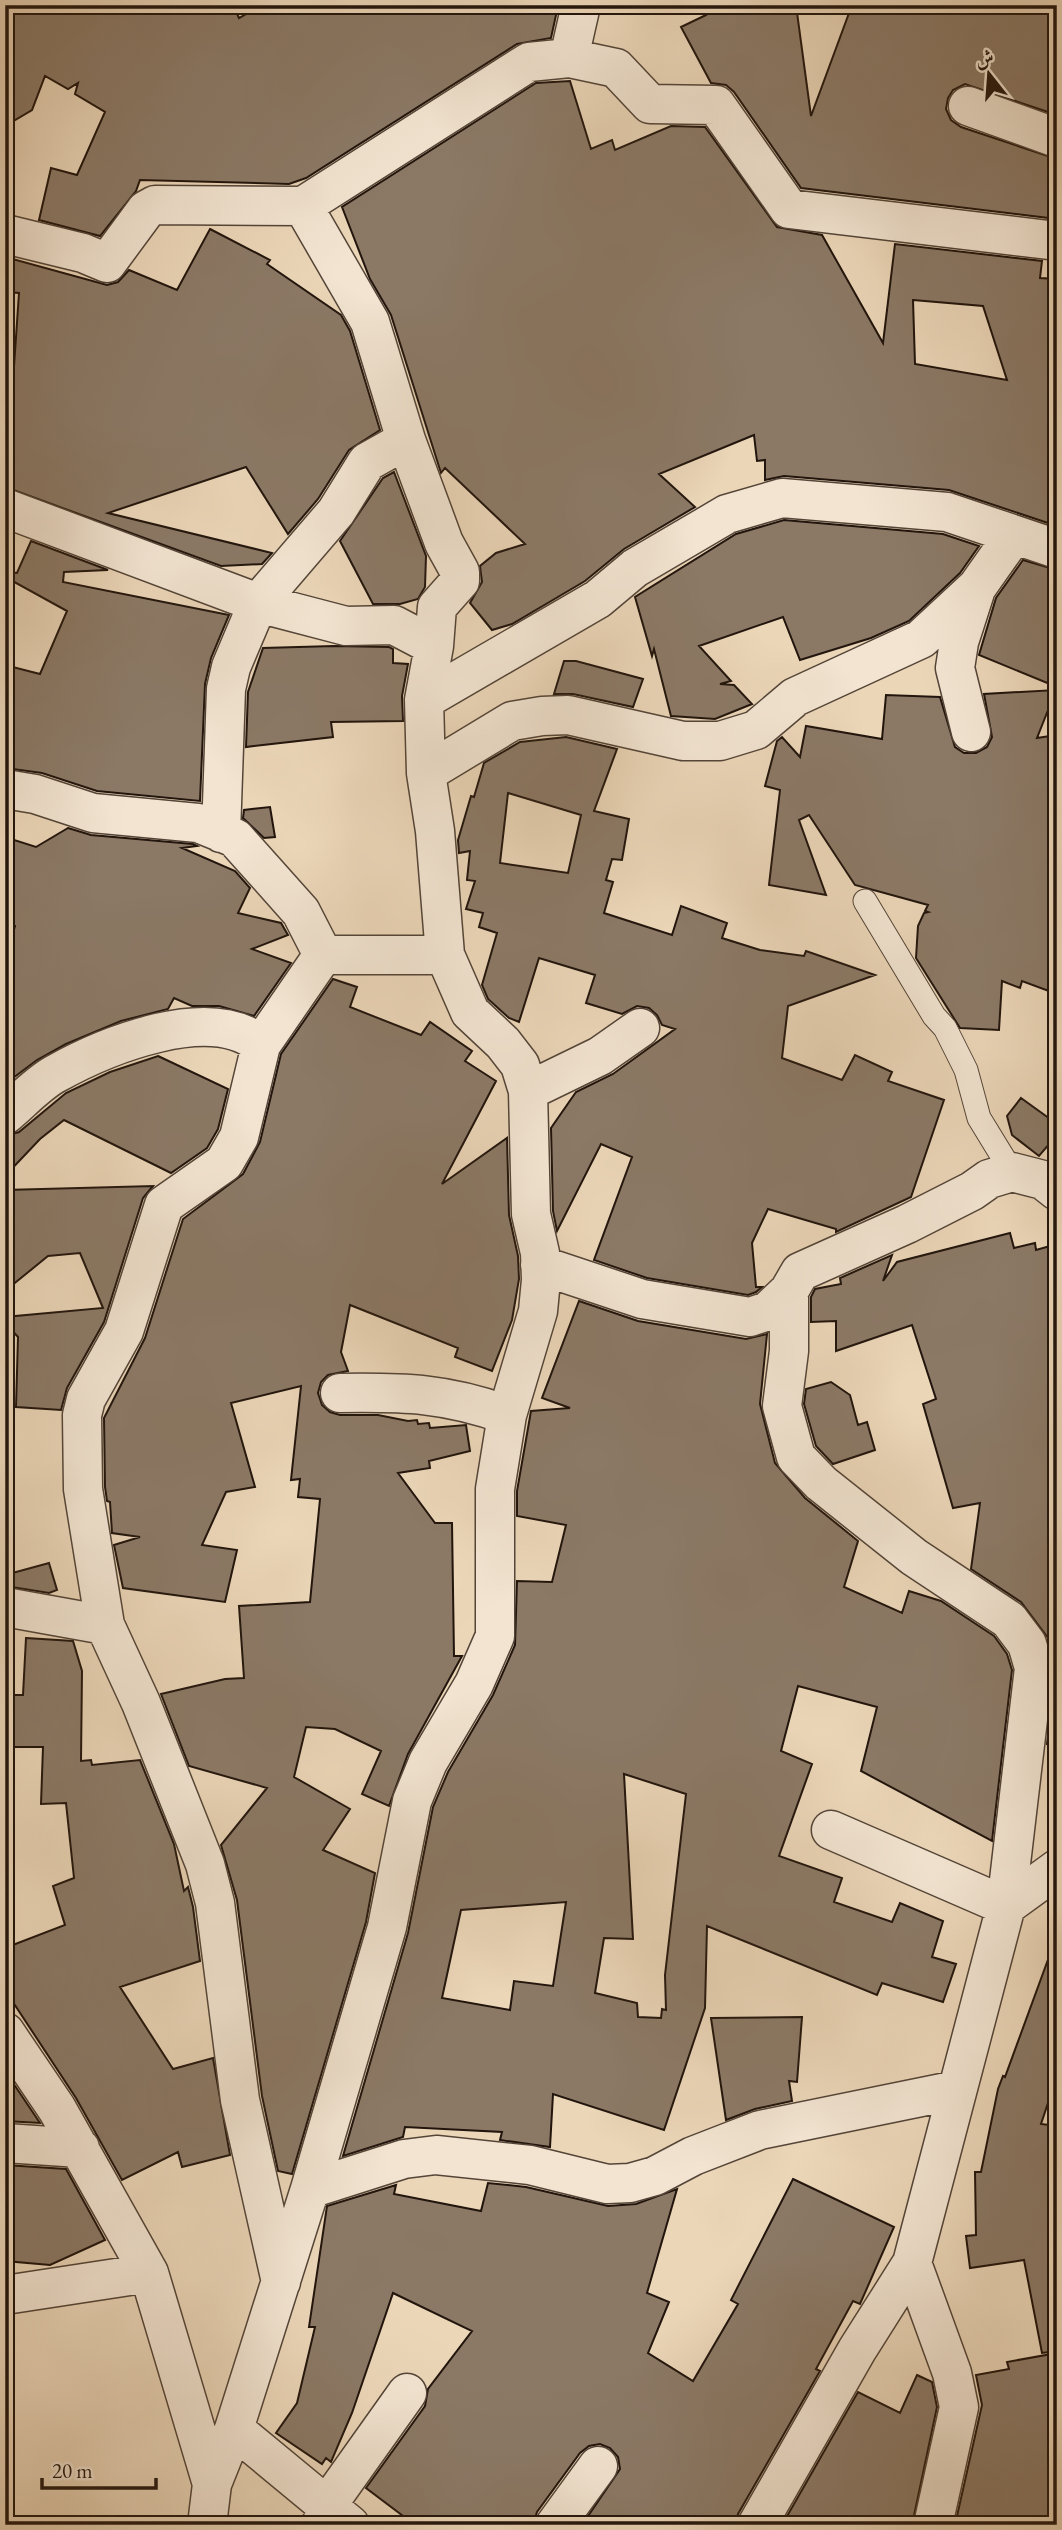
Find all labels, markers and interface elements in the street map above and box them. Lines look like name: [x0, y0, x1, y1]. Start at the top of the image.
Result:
north arrow: [954, 38, 1024, 108]
text: ش: [972, 44, 997, 73]
scale bar: [42, 2446, 156, 2490]
text: 20 m: [52, 2457, 93, 2484]

